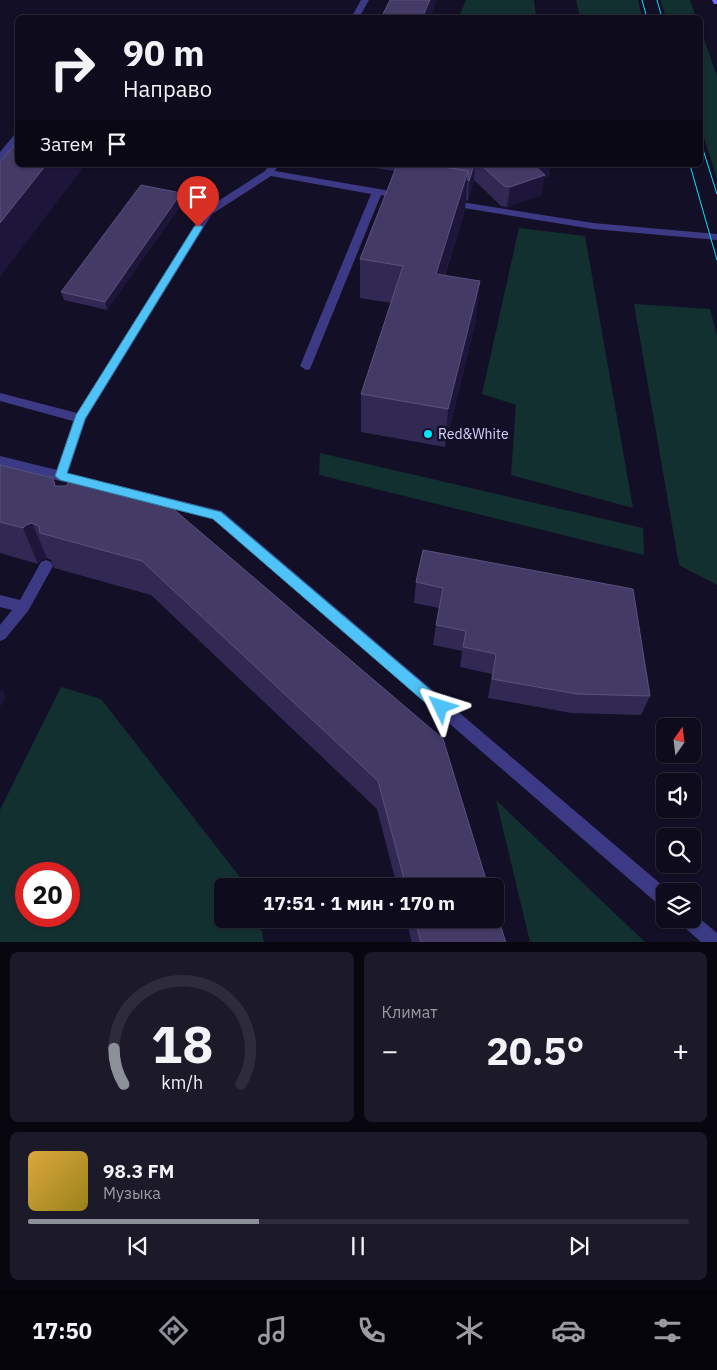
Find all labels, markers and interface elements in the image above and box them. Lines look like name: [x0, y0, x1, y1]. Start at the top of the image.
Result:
text: 90 m: [123, 30, 205, 76]
icon: right: [40, 35, 105, 100]
text: Направо: [123, 74, 212, 103]
icon: arrive: [103, 130, 131, 158]
text: Затем: [40, 132, 93, 156]
pin: [177, 176, 219, 227]
icon: arrive: [184, 183, 212, 211]
place label: Red&White: [438, 425, 509, 443]
marker: Red&White: [422, 428, 434, 440]
position arrow: [414, 680, 466, 732]
north arrow: [656, 718, 701, 762]
map controls: [656, 718, 701, 928]
button: sound: [656, 773, 701, 818]
button: search: [656, 828, 701, 873]
speed limit sign: 20: [15, 862, 80, 927]
button: layers: [656, 883, 701, 928]
text: 17:51 · 1 мин · 170 m: [263, 891, 455, 915]
text: Климат: [382, 1002, 438, 1022]
text: 18: [151, 1010, 213, 1077]
text: 20.5°: [486, 1026, 584, 1075]
text: −: [382, 1032, 398, 1069]
text: +: [672, 1032, 689, 1069]
text: km/h: [161, 1071, 203, 1094]
text: 98.3 FM: [103, 1159, 174, 1183]
text: Музыка: [103, 1183, 161, 1203]
icon: previous: [124, 1232, 152, 1260]
icon: pause: [344, 1232, 372, 1260]
icon: next: [565, 1232, 593, 1260]
icon: directions: [156, 1313, 191, 1348]
icon: music: [255, 1313, 290, 1348]
icon: phone: [354, 1313, 389, 1348]
icon: climate: [452, 1313, 487, 1348]
icon: car: [551, 1313, 586, 1348]
icon: filters: [650, 1313, 685, 1348]
text: 17:50: [32, 1316, 92, 1345]

